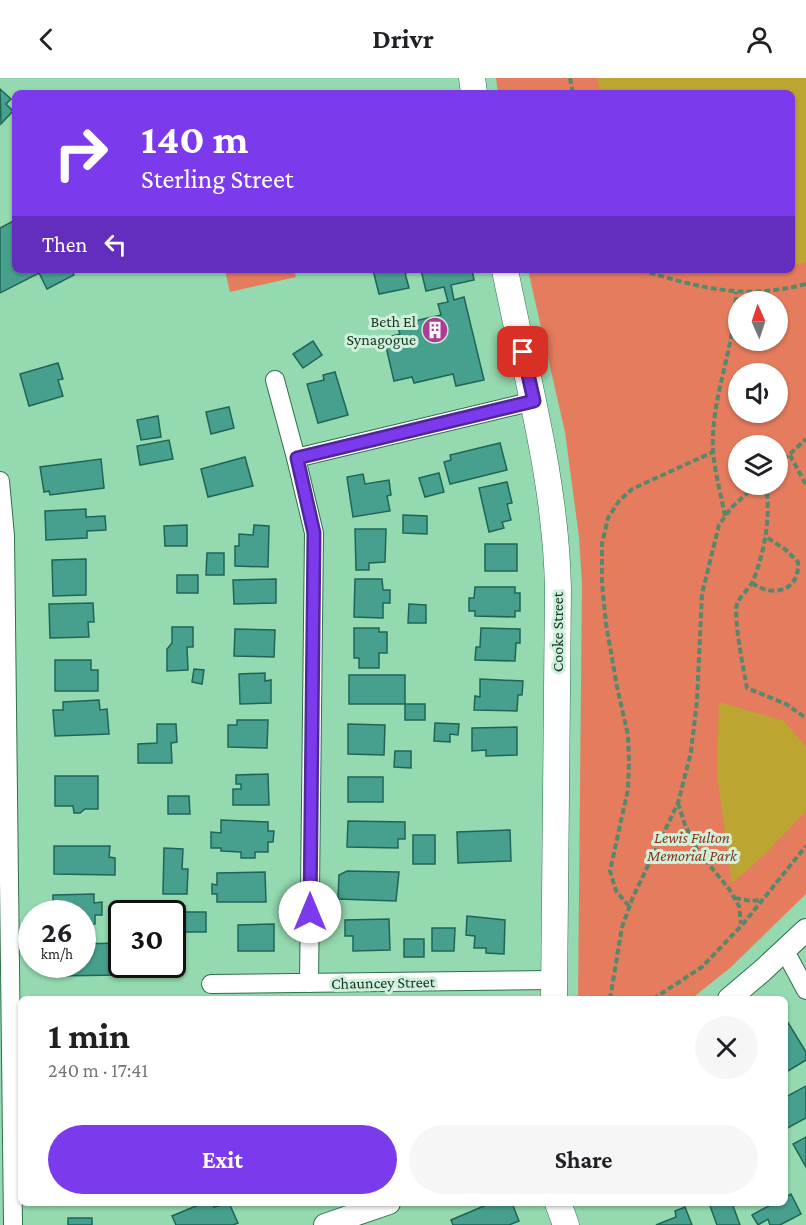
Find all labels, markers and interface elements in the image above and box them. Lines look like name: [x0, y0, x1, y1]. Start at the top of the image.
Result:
icon: back: [30, 23, 63, 56]
icon: person: [743, 23, 776, 56]
text: Drivr: [372, 24, 434, 54]
icon: right: [42, 114, 120, 192]
text: 140 m: [141, 115, 249, 162]
text: Sterling Street: [141, 164, 294, 194]
icon: left: [99, 228, 132, 261]
text: Then: [42, 232, 87, 257]
north arrow: [728, 291, 788, 351]
map controls: [728, 291, 788, 495]
place label: Beth El Synagogue: [346, 313, 416, 349]
building icon: Beth El Synagogue: [420, 315, 450, 345]
pin: [497, 326, 548, 377]
icon: arrive: [506, 335, 539, 368]
button: sound: [728, 363, 788, 423]
button: layers: [728, 435, 788, 495]
street label: Cooke Street: [549, 591, 566, 672]
park label: Lewis Fulton Memorial Park: [646, 829, 738, 864]
position arrow: [278, 880, 342, 944]
speed limit sign: 30: [108, 900, 186, 978]
text: 26: [41, 915, 73, 948]
text: km/h: [41, 946, 73, 962]
street label: Chauncey Street: [331, 973, 436, 993]
text: 1 min: [48, 1016, 130, 1056]
button: close: [695, 1016, 758, 1079]
text: 240 m · 17:41: [48, 1059, 148, 1081]
button: Exit: [48, 1125, 397, 1194]
button: Share: [409, 1125, 758, 1194]

